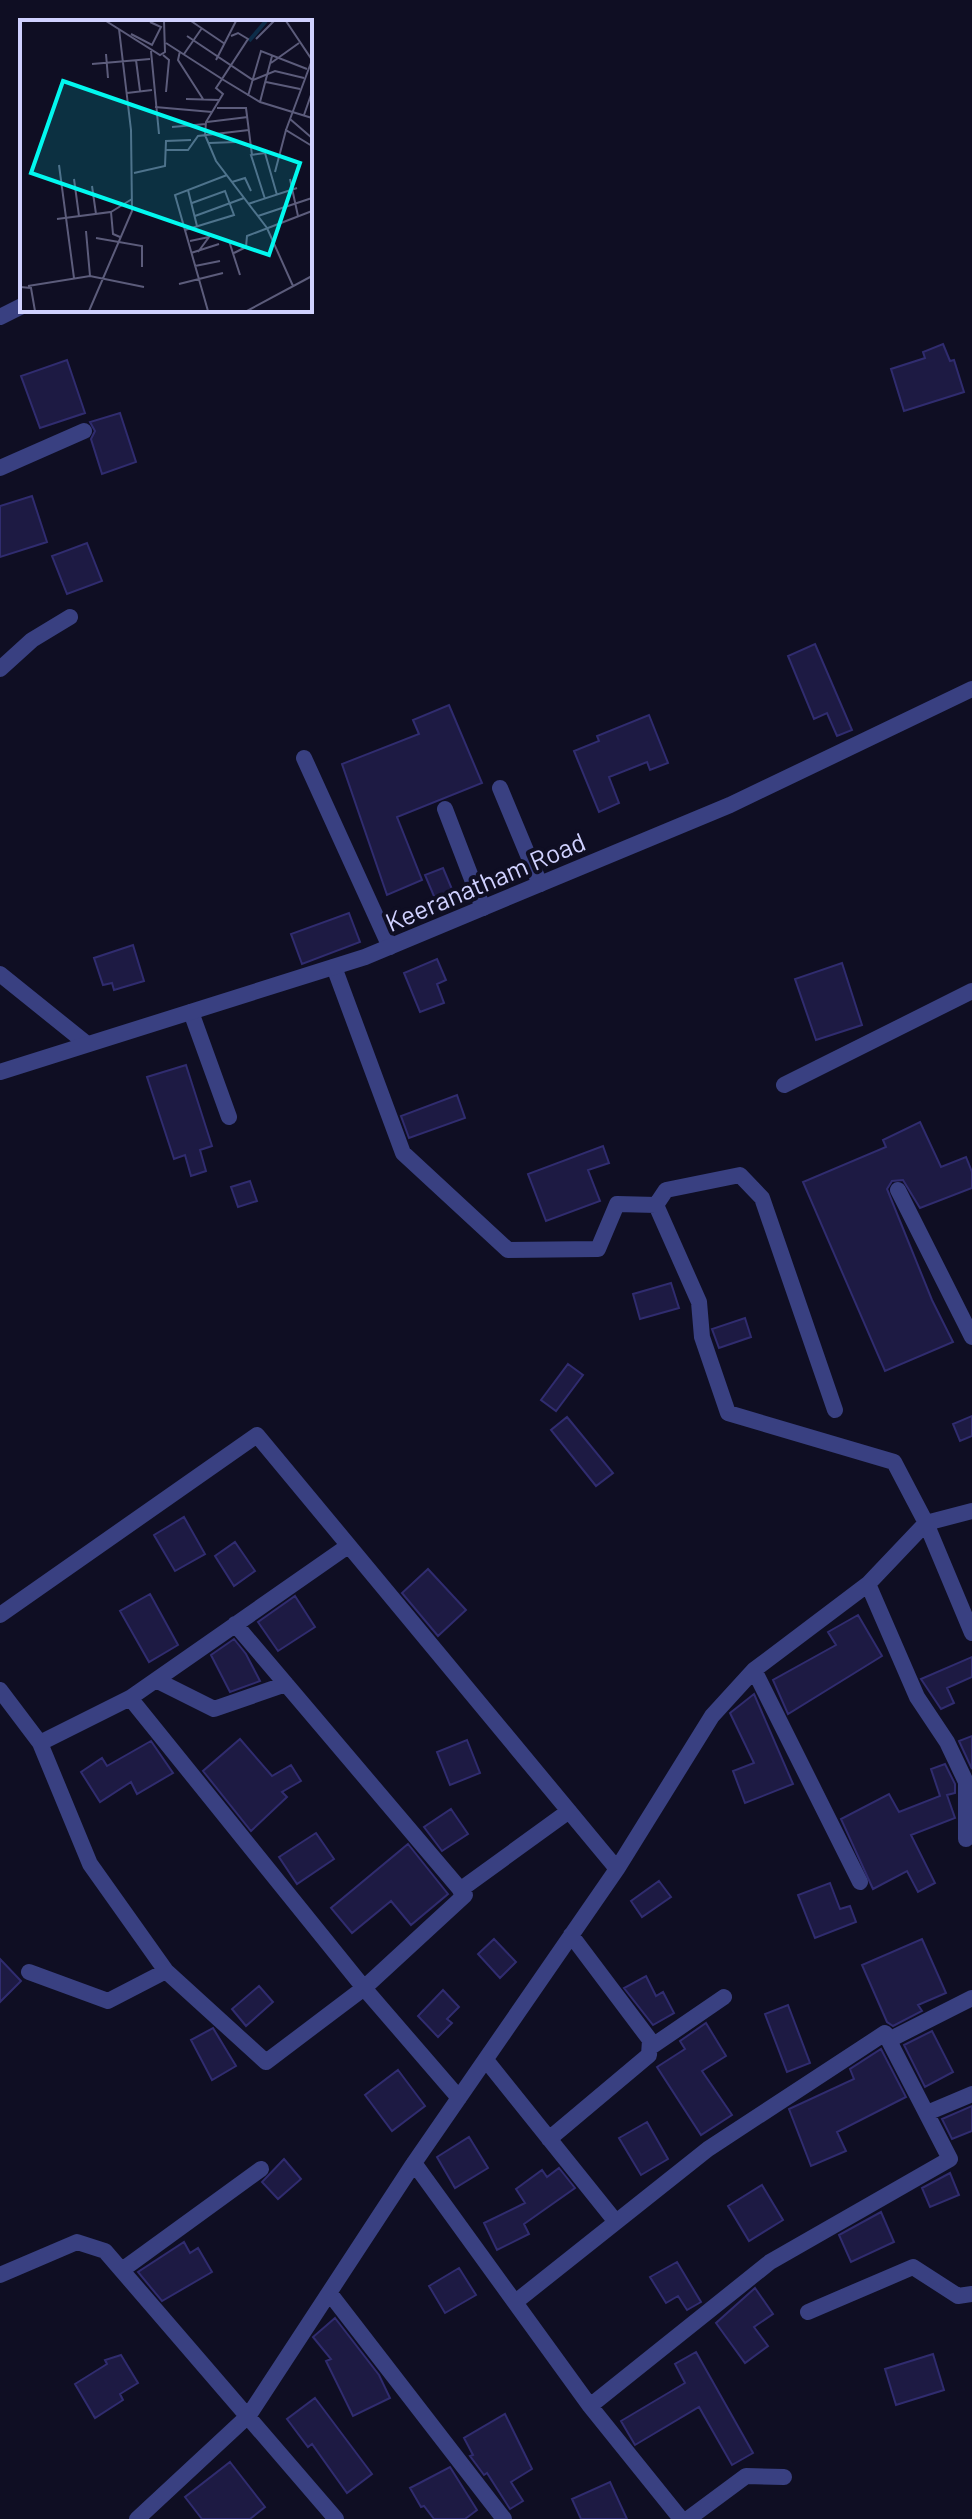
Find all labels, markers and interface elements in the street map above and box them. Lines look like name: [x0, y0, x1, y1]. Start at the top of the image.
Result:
inset map: [20, 20, 312, 312]
street label: Keeranatham Road: [380, 825, 590, 937]

